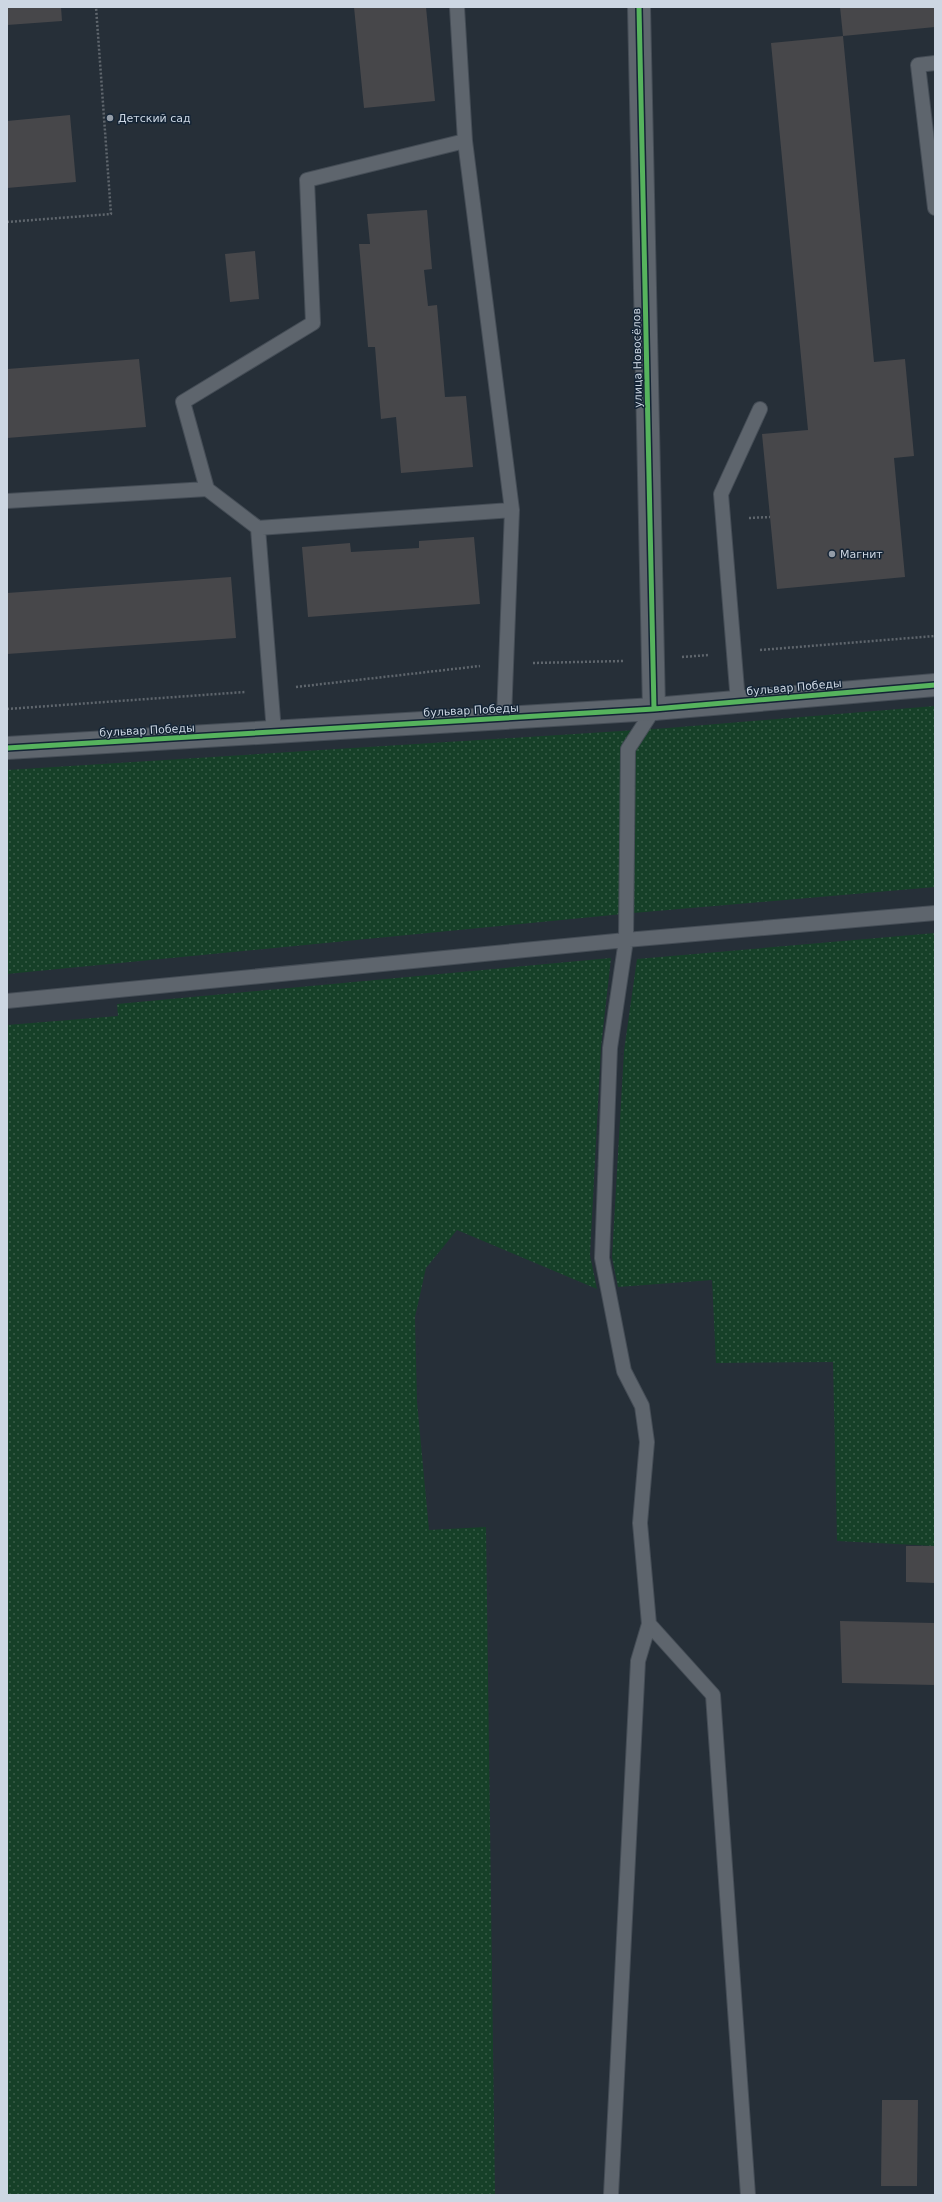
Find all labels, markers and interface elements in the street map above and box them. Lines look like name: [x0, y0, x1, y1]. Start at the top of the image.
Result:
place label: Детский сад: [118, 112, 191, 125]
marker: Детский сад: [105, 113, 115, 123]
street label: улица Новосёлов: [630, 308, 645, 408]
place label: Магнит: [840, 548, 883, 561]
marker: Магнит: [827, 549, 837, 559]
street label: бульвар Победы: [746, 677, 842, 698]
street label: бульвар Победы: [423, 702, 519, 719]
street label: бульвар Победы: [99, 722, 195, 739]

